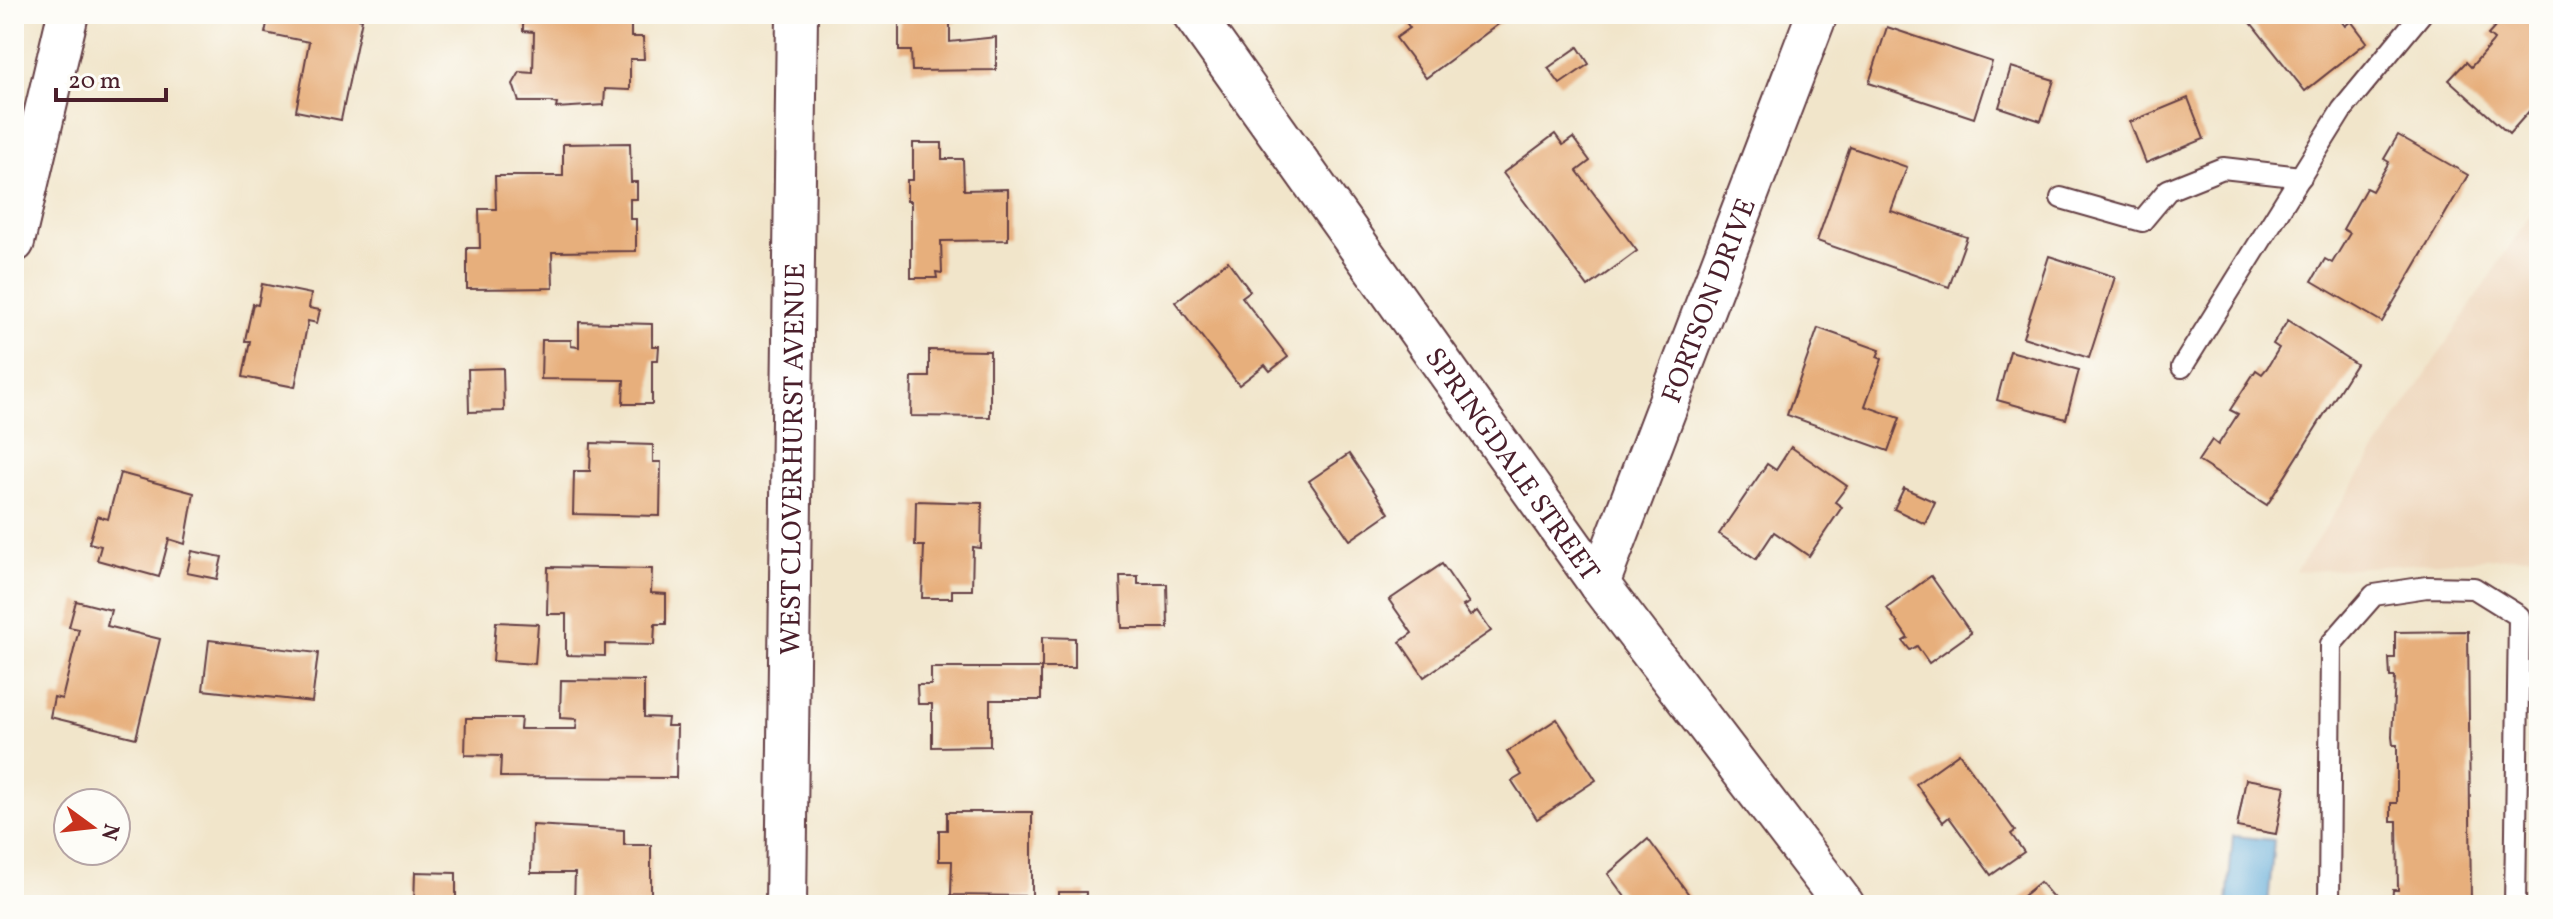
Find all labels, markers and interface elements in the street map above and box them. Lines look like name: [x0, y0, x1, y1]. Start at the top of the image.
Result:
scale bar: [56, 52, 166, 102]
text: 20 m: [68, 65, 121, 99]
street label: FORTSON DRIVE: [1653, 193, 1767, 409]
street label: WEST CLOVERHURST AVENUE: [772, 263, 816, 655]
street label: SPRINGDALE STREET: [1415, 340, 1608, 590]
north arrow: [52, 787, 132, 867]
text: N: [92, 820, 126, 843]

